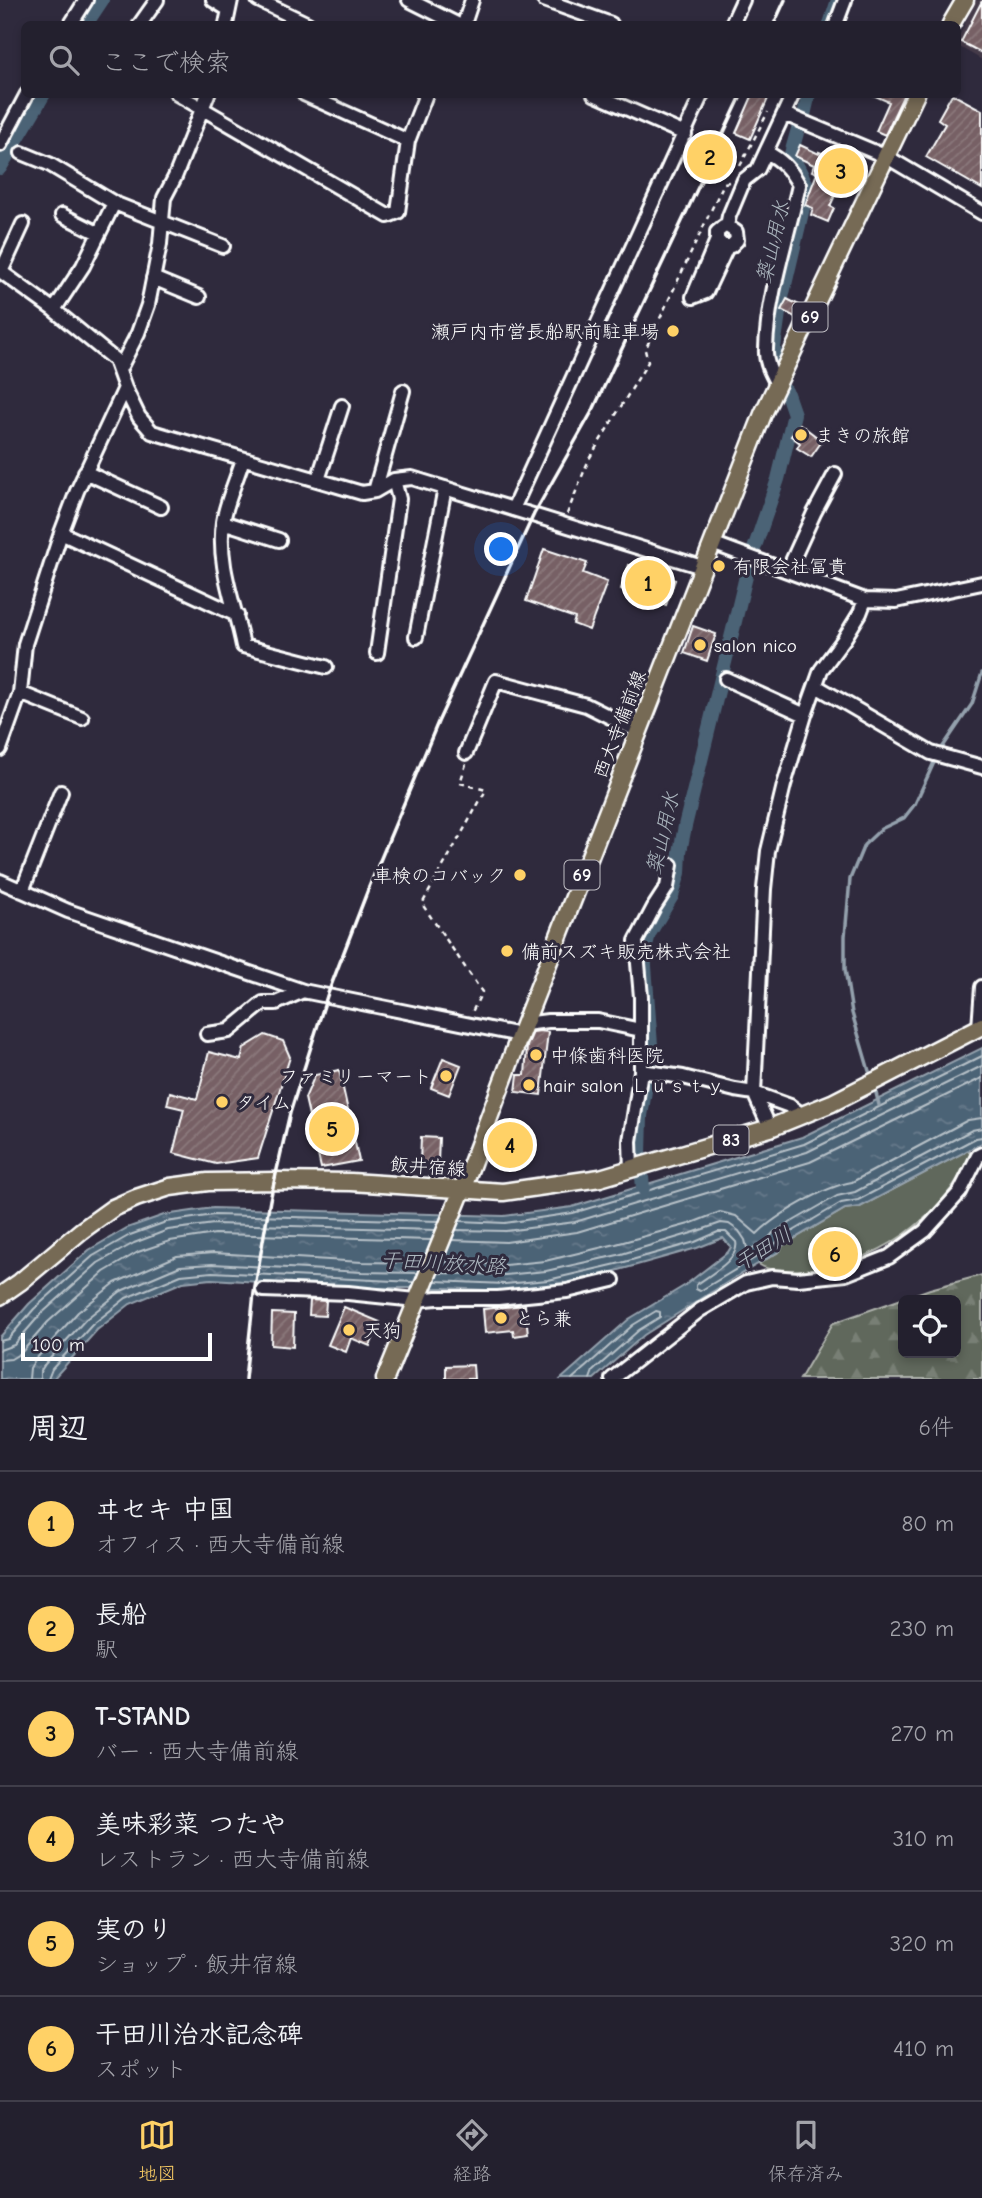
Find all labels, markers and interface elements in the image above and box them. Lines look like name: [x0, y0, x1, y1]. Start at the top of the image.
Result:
search box: [21, 21, 961, 98]
icon: search: [45, 41, 83, 79]
text: ここで検索: [101, 48, 231, 78]
pin: 2: [687, 131, 733, 183]
pin: 3: [818, 145, 864, 197]
water label: 築山用水: [752, 198, 794, 286]
road number: 69: [792, 302, 828, 332]
place label: 瀬戸内市営長船駅前駐車場: [431, 321, 659, 343]
marker: 瀬戸内市営長船駅前駐車場: [665, 323, 681, 339]
place label: まきの旅館: [815, 425, 910, 447]
marker: まきの旅館: [793, 427, 809, 443]
your location: [484, 532, 518, 566]
place label: 有限会社冨貴: [733, 556, 847, 578]
pin: 1: [625, 557, 671, 609]
marker: 有限会社冨貴: [711, 558, 727, 574]
place label: salon nico: [714, 635, 797, 657]
marker: salon nico: [692, 637, 708, 653]
street label: 西大寺備前線: [589, 667, 651, 782]
water label: 築山用水: [642, 789, 684, 877]
road number: 69: [564, 860, 600, 890]
place label: 車検のコバック: [373, 865, 506, 887]
marker: 車検のコバック: [512, 867, 528, 883]
place label: 備前スズキ販売株式会社: [521, 941, 731, 963]
marker: 備前スズキ販売株式会社: [499, 943, 515, 959]
place label: 中條歯科医院: [550, 1045, 664, 1067]
marker: 中條歯科医院: [528, 1047, 544, 1063]
place label: ファミリーマート: [280, 1066, 432, 1088]
marker: ファミリーマート: [438, 1068, 454, 1084]
place label: hair salon Ｌｕｓｔｙ: [543, 1075, 725, 1097]
marker: hair salon Ｌｕｓｔｙ: [521, 1077, 537, 1093]
place label: タイム: [236, 1092, 291, 1114]
marker: タイム: [214, 1094, 230, 1110]
pin: 5: [309, 1103, 355, 1155]
pin: 4: [487, 1119, 533, 1171]
road number: 83: [714, 1126, 748, 1154]
street label: 飯井宿線: [389, 1153, 467, 1181]
water label: 干田川: [730, 1222, 796, 1276]
pin: 6: [812, 1228, 858, 1280]
water label: 干田川放水路: [379, 1248, 508, 1278]
map controls: [898, 1295, 961, 1358]
button: locate: [898, 1295, 961, 1358]
place label: とら兼: [515, 1308, 572, 1330]
marker: とら兼: [493, 1310, 509, 1326]
place label: 天狗: [363, 1320, 401, 1342]
marker: 天狗: [341, 1322, 357, 1338]
scale bar: [21, 1330, 212, 1362]
text: 100 m: [32, 1334, 85, 1356]
text: 周辺: [28, 1411, 88, 1446]
text: 6件: [919, 1414, 954, 1441]
text: ヰセキ 中国: [95, 1495, 234, 1525]
text: 1: [46, 1510, 56, 1537]
text: 80 m: [901, 1510, 954, 1537]
text: オフィス · 西大寺備前線: [95, 1531, 344, 1558]
text: 長船: [95, 1600, 147, 1630]
text: 2: [45, 1615, 57, 1642]
text: 230 m: [890, 1615, 954, 1642]
text: 駅: [95, 1636, 118, 1663]
text: T-STAND: [95, 1702, 191, 1732]
text: 3: [45, 1720, 57, 1747]
text: 270 m: [890, 1720, 954, 1747]
text: バー · 西大寺備前線: [95, 1738, 298, 1765]
text: 美味彩菜 つたや: [95, 1810, 286, 1840]
text: 4: [46, 1825, 56, 1852]
text: 310 m: [893, 1825, 954, 1852]
text: レストラン · 西大寺備前線: [95, 1846, 369, 1873]
text: 実のり: [95, 1915, 173, 1945]
text: 5: [45, 1930, 57, 1957]
text: 320 m: [890, 1930, 954, 1957]
text: ショップ · 飯井宿線: [95, 1951, 298, 1978]
text: 干田川治水記念碑: [95, 2020, 303, 2050]
text: 6: [45, 2035, 57, 2062]
text: 410 m: [893, 2035, 954, 2062]
text: スポット: [95, 2056, 187, 2083]
tab: 地図: [138, 2116, 176, 2185]
tab: 経路: [453, 2116, 491, 2185]
tab: 保存済み: [768, 2116, 844, 2185]

